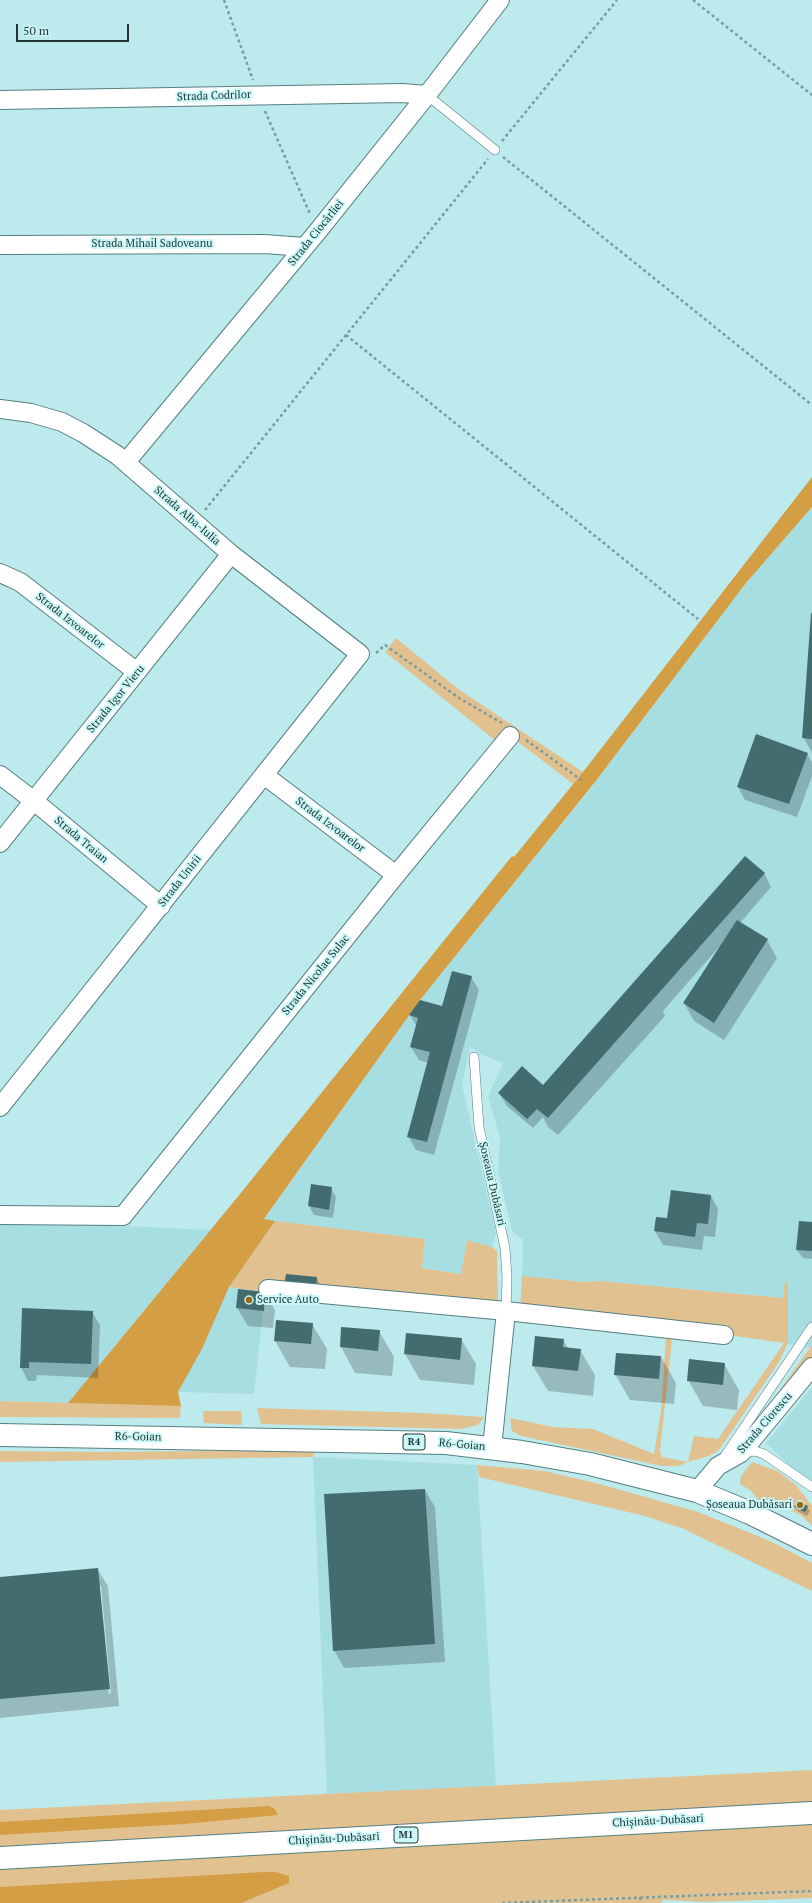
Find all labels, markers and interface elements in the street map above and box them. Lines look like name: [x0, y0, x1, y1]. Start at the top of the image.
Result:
scale bar: [18, 16, 131, 42]
text: 50 m: [23, 23, 49, 38]
street label: Strada Codrilor: [177, 88, 251, 104]
street label: Strada Ciocârliei: [285, 197, 347, 269]
street label: Strada Mihail Sadoveanu: [92, 237, 212, 251]
street label: Strada Alba-Iulia: [151, 484, 223, 548]
street label: Strada Izvoarelor: [33, 590, 107, 652]
street label: Strada Igor Vieru: [85, 662, 147, 736]
street label: Strada Izvoarelor: [293, 795, 367, 855]
street label: Strada Traian: [52, 814, 110, 866]
street label: Strada Unirii: [156, 852, 204, 910]
street label: Strada Nicolae Sulac: [279, 932, 353, 1018]
street label: Șoseaua Dubăsari: [476, 1141, 508, 1227]
place label: Service Auto: [257, 1293, 319, 1307]
marker: Service Auto: [244, 1295, 254, 1305]
street label: Strada Ciorescu: [735, 1390, 795, 1456]
street label: R6-Goian: [115, 1430, 161, 1444]
road number: R4: [403, 1434, 425, 1450]
street label: R6-Goian: [438, 1436, 486, 1454]
place label: Șoseaua Dubăsari: [706, 1498, 792, 1512]
marker: Șoseaua Dubăsari: [795, 1500, 805, 1510]
street label: Chișinău-Dubăsari: [612, 1812, 704, 1830]
road number: M1: [394, 1827, 418, 1843]
street label: Chișinău-Dubăsari: [288, 1830, 380, 1848]

